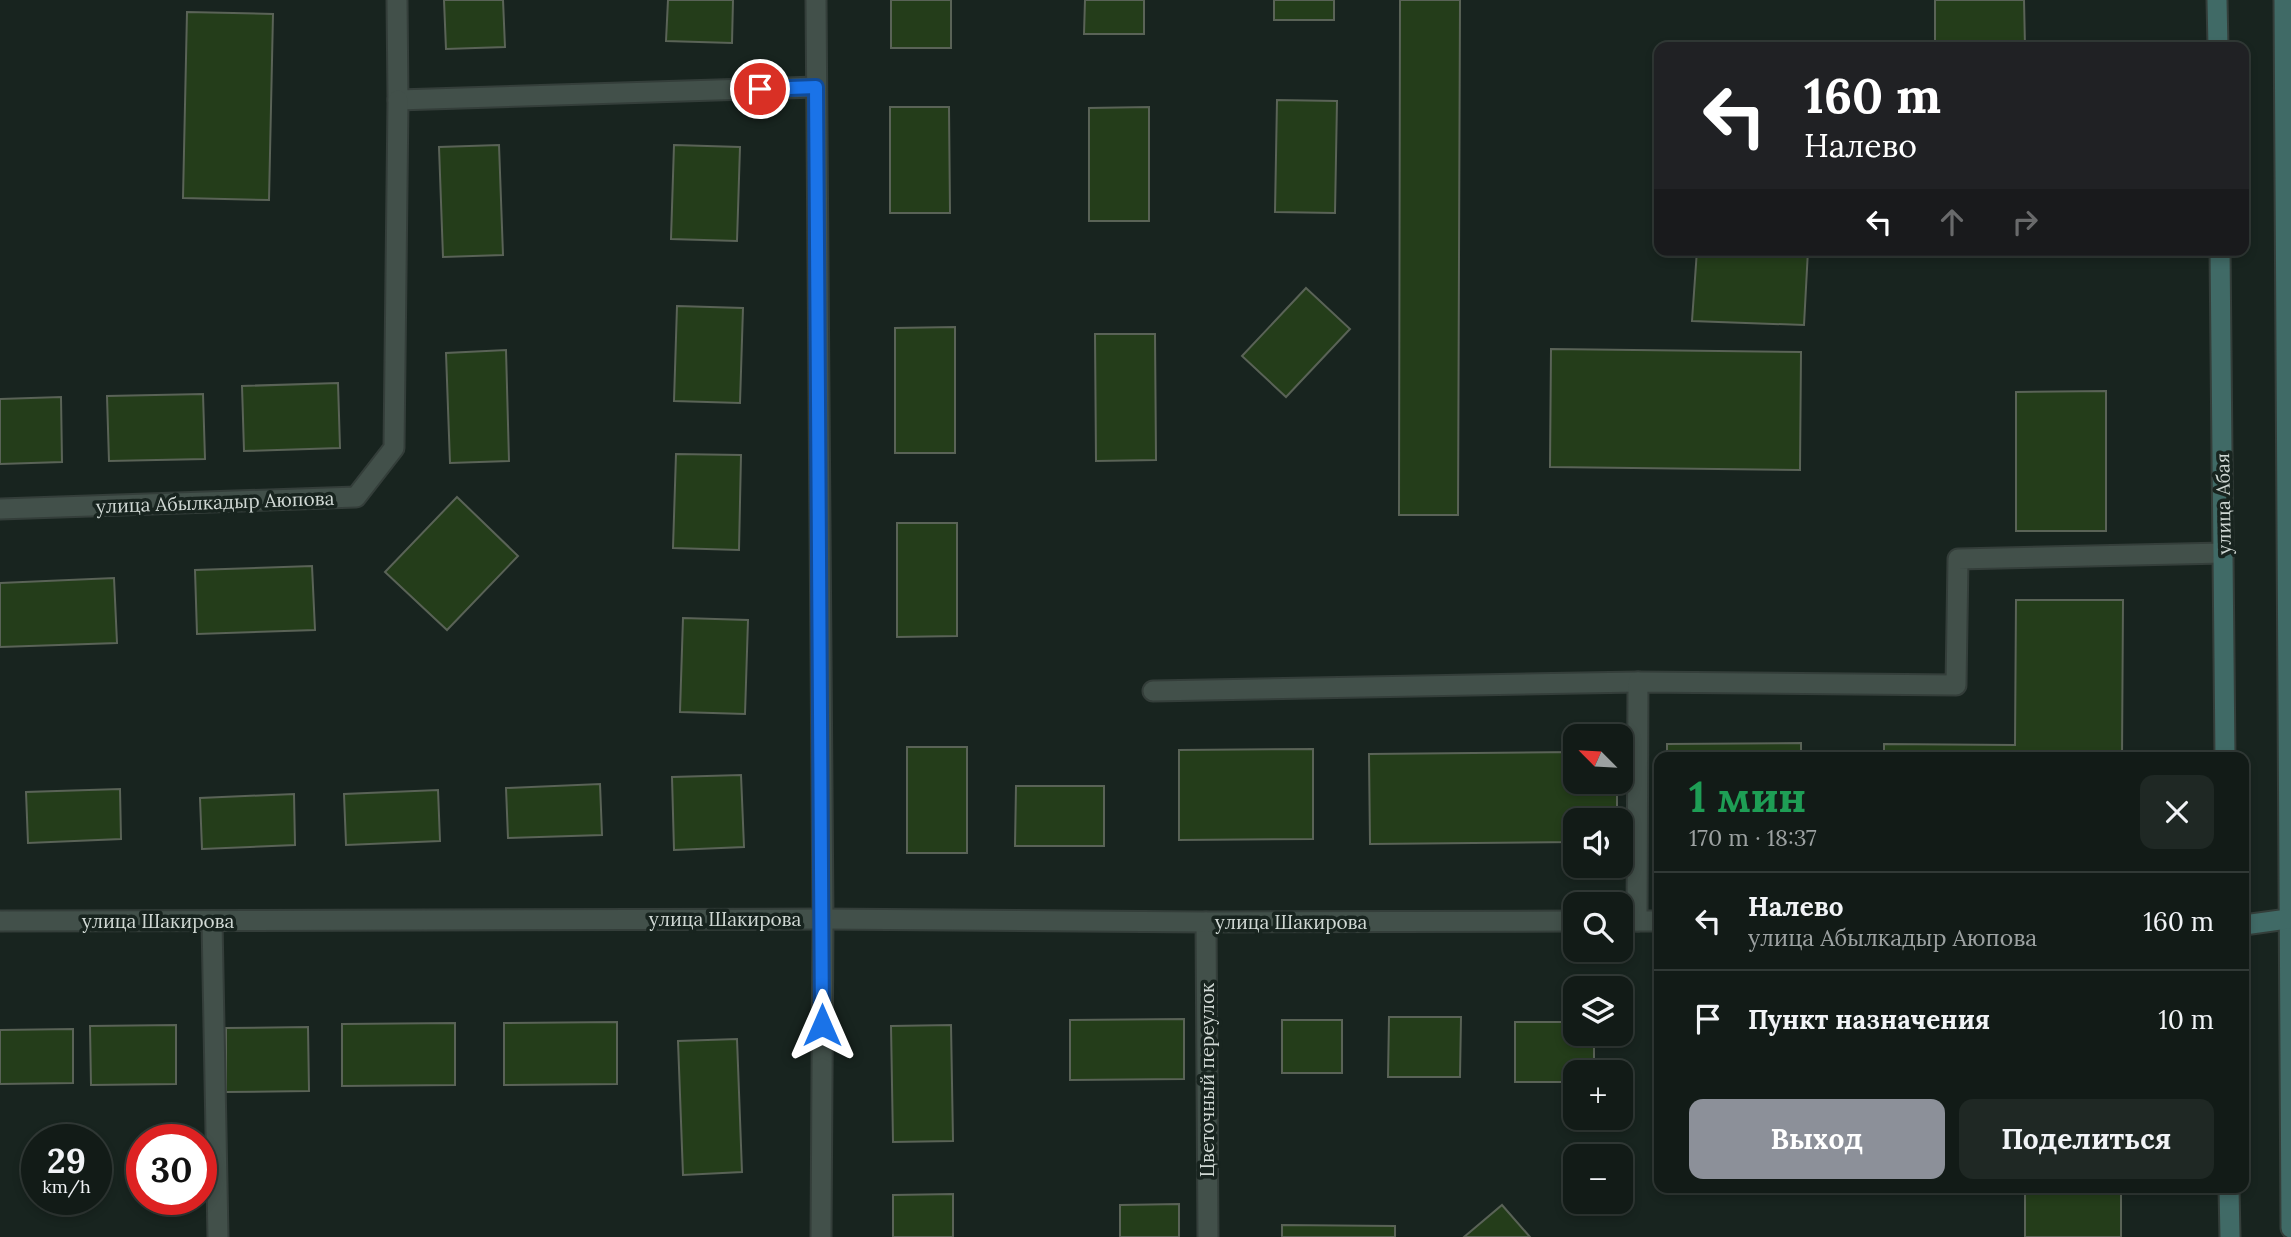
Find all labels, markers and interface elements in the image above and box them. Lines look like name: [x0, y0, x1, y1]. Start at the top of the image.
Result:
pin: [730, 59, 790, 119]
text: 160 m: [1804, 64, 1941, 126]
icon: arrive: [741, 70, 779, 108]
icon: left: [1689, 70, 1780, 161]
text: Налево: [1804, 125, 1917, 166]
icon: left: [1860, 203, 1898, 241]
icon: ahead: [1933, 203, 1971, 241]
icon: right: [2006, 203, 2044, 241]
street label: улица Абая: [2210, 453, 2236, 555]
street label: улица Абылкадыр Аюпова: [95, 486, 335, 518]
north arrow: [1563, 724, 1633, 794]
map controls: [1563, 724, 1633, 1214]
text: 1 мин: [1689, 770, 1806, 824]
button: close: [2140, 775, 2214, 849]
button: sound: [1563, 808, 1633, 878]
text: 170 m · 18:37: [1689, 823, 1817, 852]
text: Налево: [1748, 890, 1844, 923]
button: search: [1563, 892, 1633, 962]
icon: left: [1689, 902, 1727, 940]
text: 160 m: [2143, 905, 2214, 938]
street label: улица Шакирова: [649, 907, 802, 931]
street label: улица Шакирова: [82, 909, 235, 933]
street label: улица Шакирова: [1215, 910, 1368, 934]
text: улица Абылкадыр Аюпова: [1748, 923, 2037, 952]
button: layers: [1563, 976, 1633, 1046]
street label: Цветочный переулок: [1195, 982, 1219, 1177]
position arrow: [785, 988, 859, 1062]
icon: arrive: [1689, 1000, 1727, 1038]
text: Пункт назначения: [1748, 1003, 1990, 1036]
text: 10 m: [2158, 1003, 2214, 1036]
button: +: [1563, 1060, 1633, 1130]
button: Выход: [1689, 1099, 1945, 1179]
button: Поделиться: [1959, 1099, 2214, 1179]
speed limit sign: 30: [126, 1124, 217, 1215]
text: 29: [47, 1138, 86, 1183]
button: −: [1563, 1144, 1633, 1214]
text: km/h: [42, 1175, 91, 1198]

